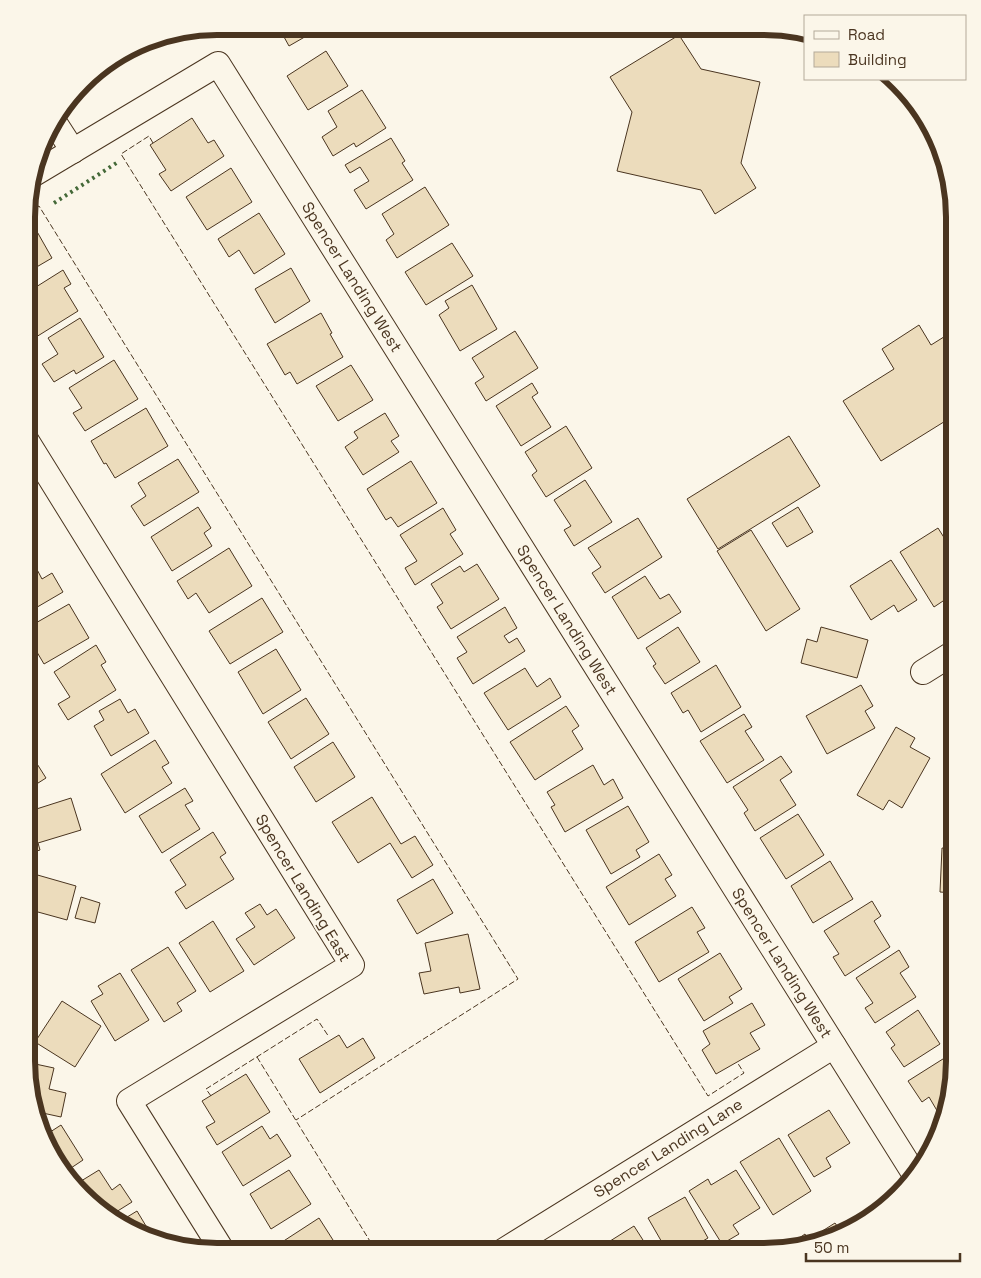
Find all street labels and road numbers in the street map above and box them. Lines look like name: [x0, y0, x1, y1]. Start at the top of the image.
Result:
street label: Spencer Landing West: [297, 198, 407, 356]
street label: Spencer Landing West: [512, 541, 622, 699]
street label: Spencer Landing East: [251, 810, 355, 966]
street label: Spencer Landing West: [727, 884, 837, 1042]
street label: Spencer Landing Lane: [590, 1094, 746, 1202]

